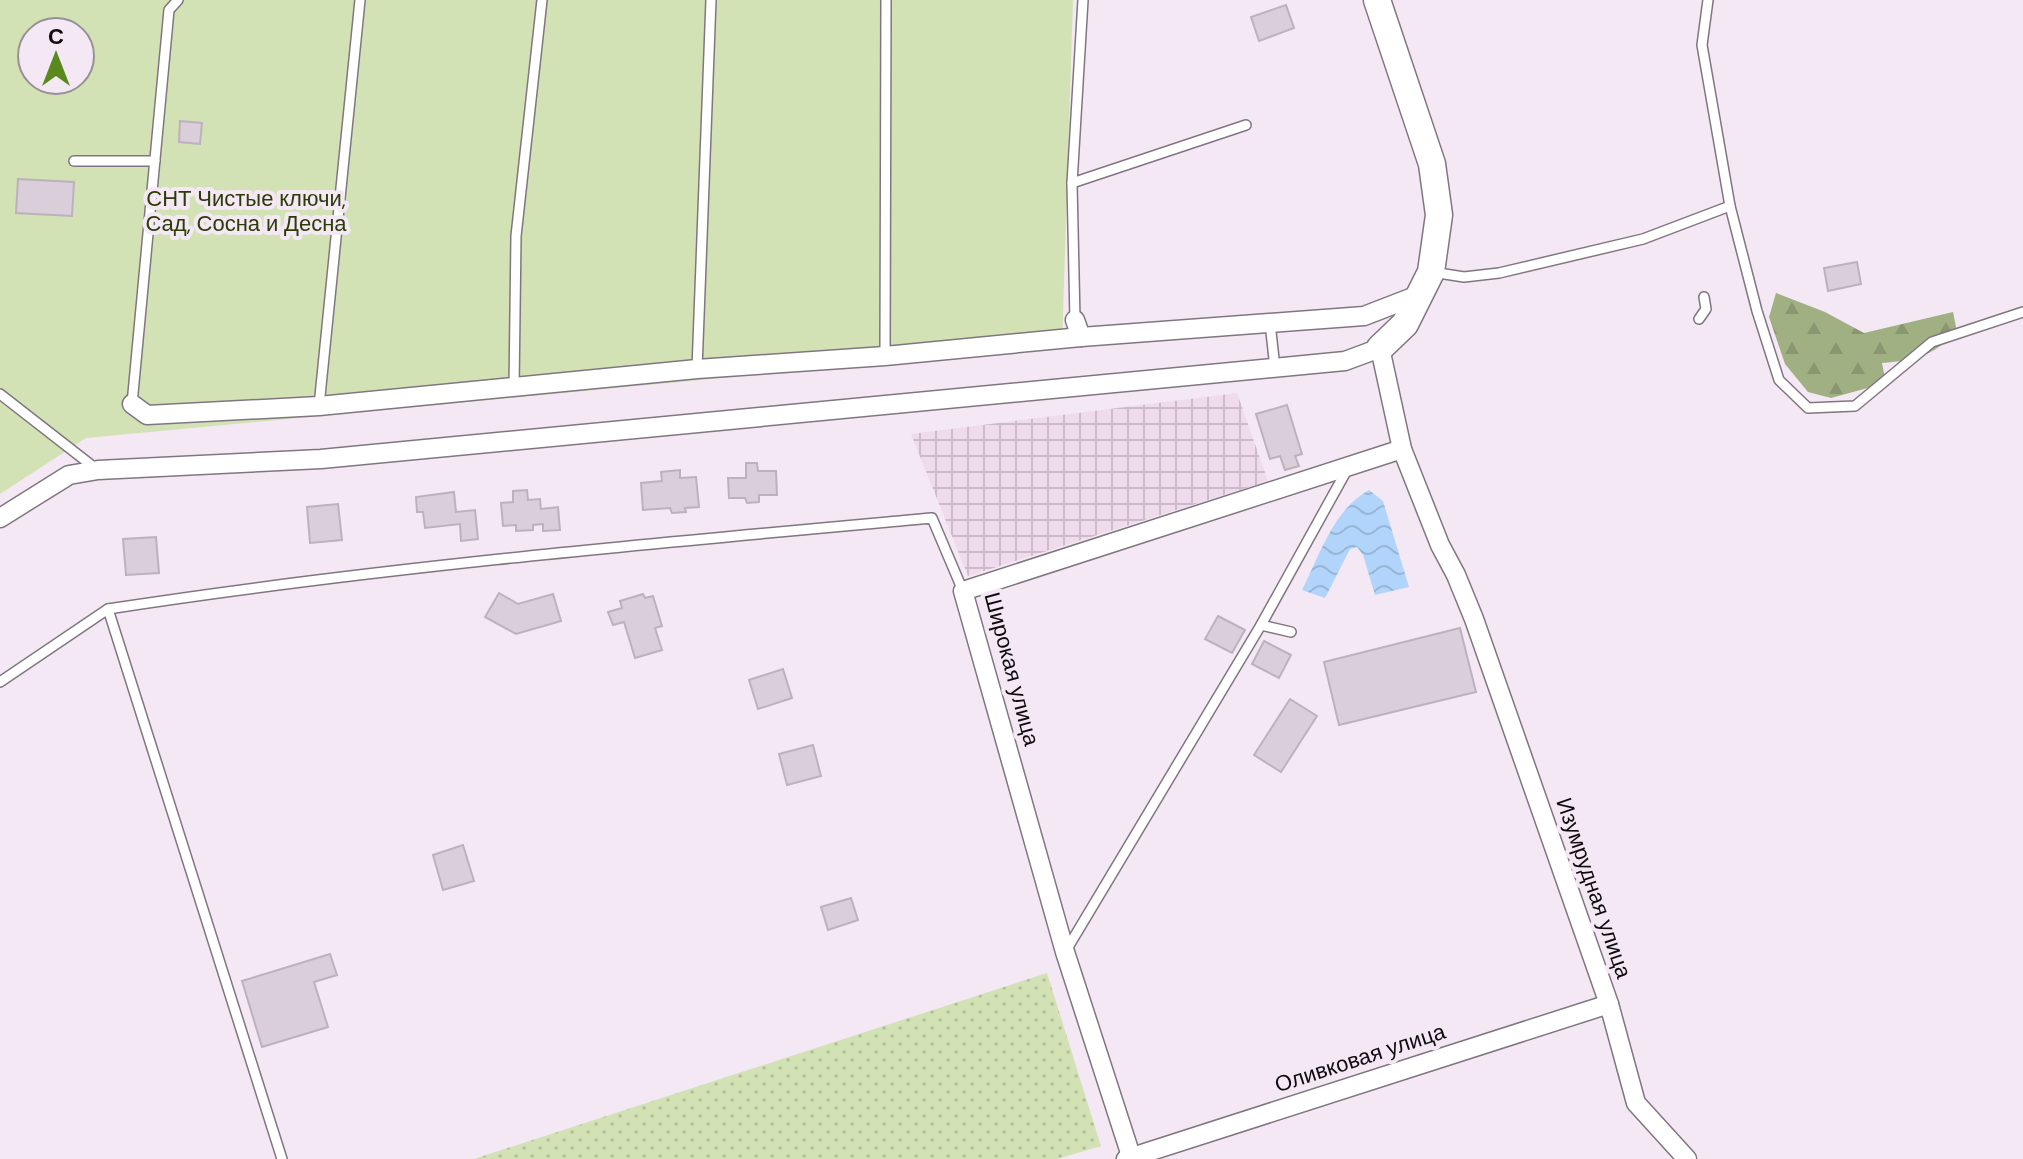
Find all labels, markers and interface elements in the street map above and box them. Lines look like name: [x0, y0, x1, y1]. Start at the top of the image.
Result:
north arrow: [16, 16, 96, 96]
text: С: [48, 22, 64, 51]
park label: СНТ Чистые ключи, Сад, Сосна и Десна: [145, 184, 347, 238]
street label: Широкая улица: [978, 589, 1047, 750]
street label: Изумрудная улица: [1549, 794, 1639, 983]
street label: Оливковая улица: [1271, 1017, 1450, 1099]

